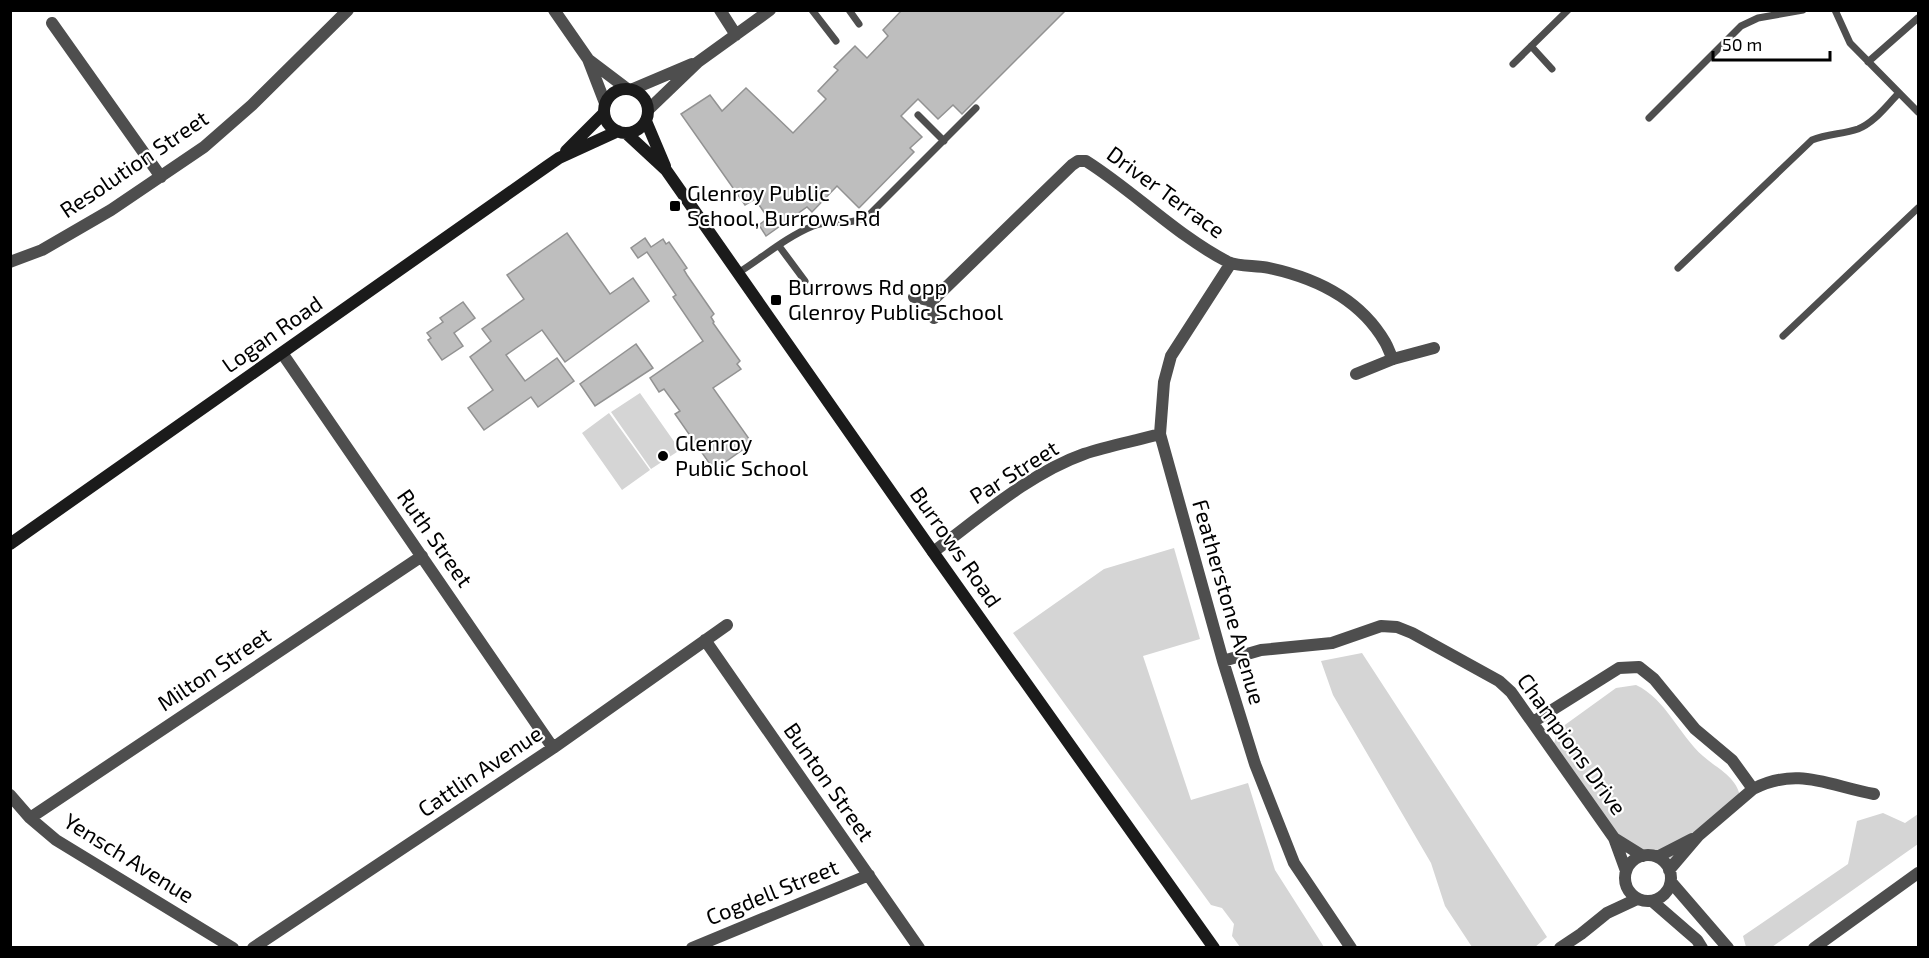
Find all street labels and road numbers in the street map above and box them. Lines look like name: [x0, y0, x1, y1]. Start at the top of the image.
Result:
street label: Resolution Street: [54, 104, 213, 222]
street label: Driver Terrace: [1103, 140, 1231, 243]
street label: Logan Road: [216, 289, 327, 377]
street label: Par Street: [964, 434, 1062, 509]
street label: Burrows Road: [906, 481, 1008, 612]
street label: Ruth Street: [393, 484, 479, 591]
street label: Featherstone Avenue: [1188, 496, 1272, 707]
street label: Milton Street: [152, 621, 275, 716]
street label: Champions Drive: [1513, 668, 1633, 819]
street label: Bunton Street: [779, 717, 880, 846]
street label: Cattlin Avenue: [412, 719, 547, 821]
street label: Yensch Avenue: [60, 807, 199, 908]
street label: Cogdell Street: [702, 853, 841, 929]

